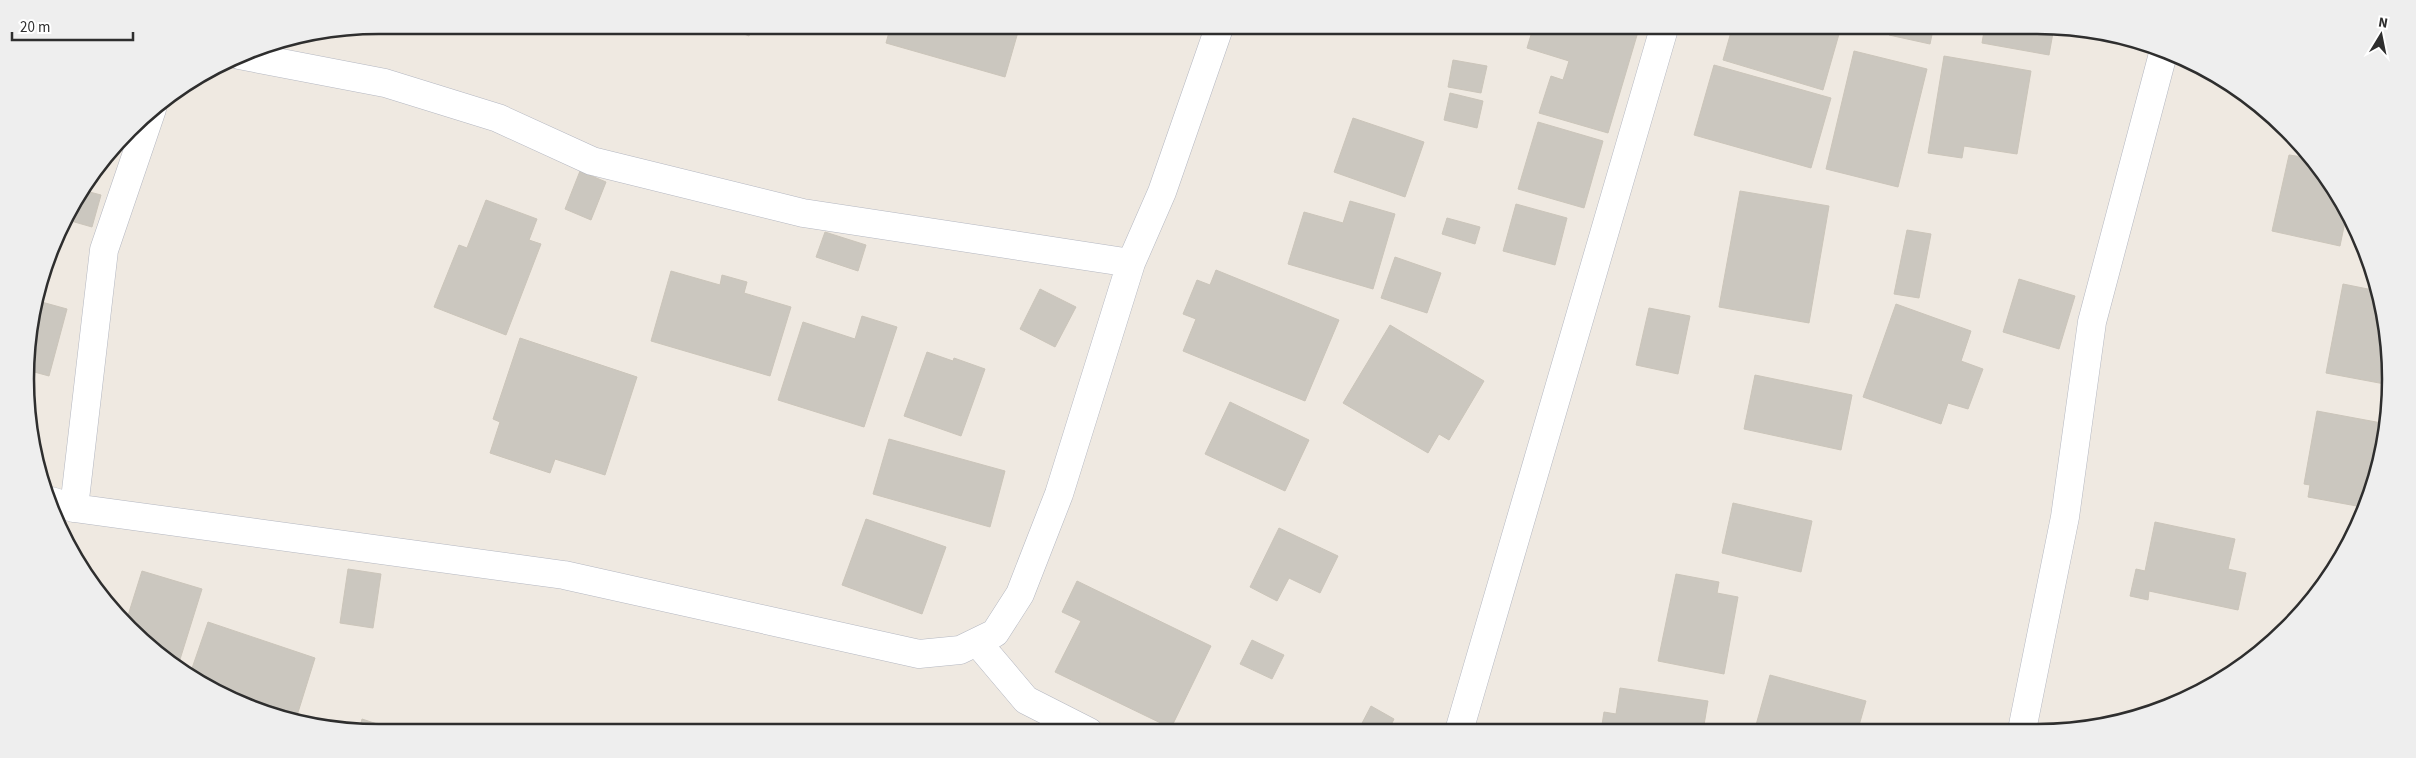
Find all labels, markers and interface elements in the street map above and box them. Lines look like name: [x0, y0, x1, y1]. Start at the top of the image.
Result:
scale bar: [12, 10, 134, 42]
north arrow: [2356, 10, 2406, 60]
text: N: [2377, 13, 2389, 34]
text: 20 m: [20, 17, 50, 38]

